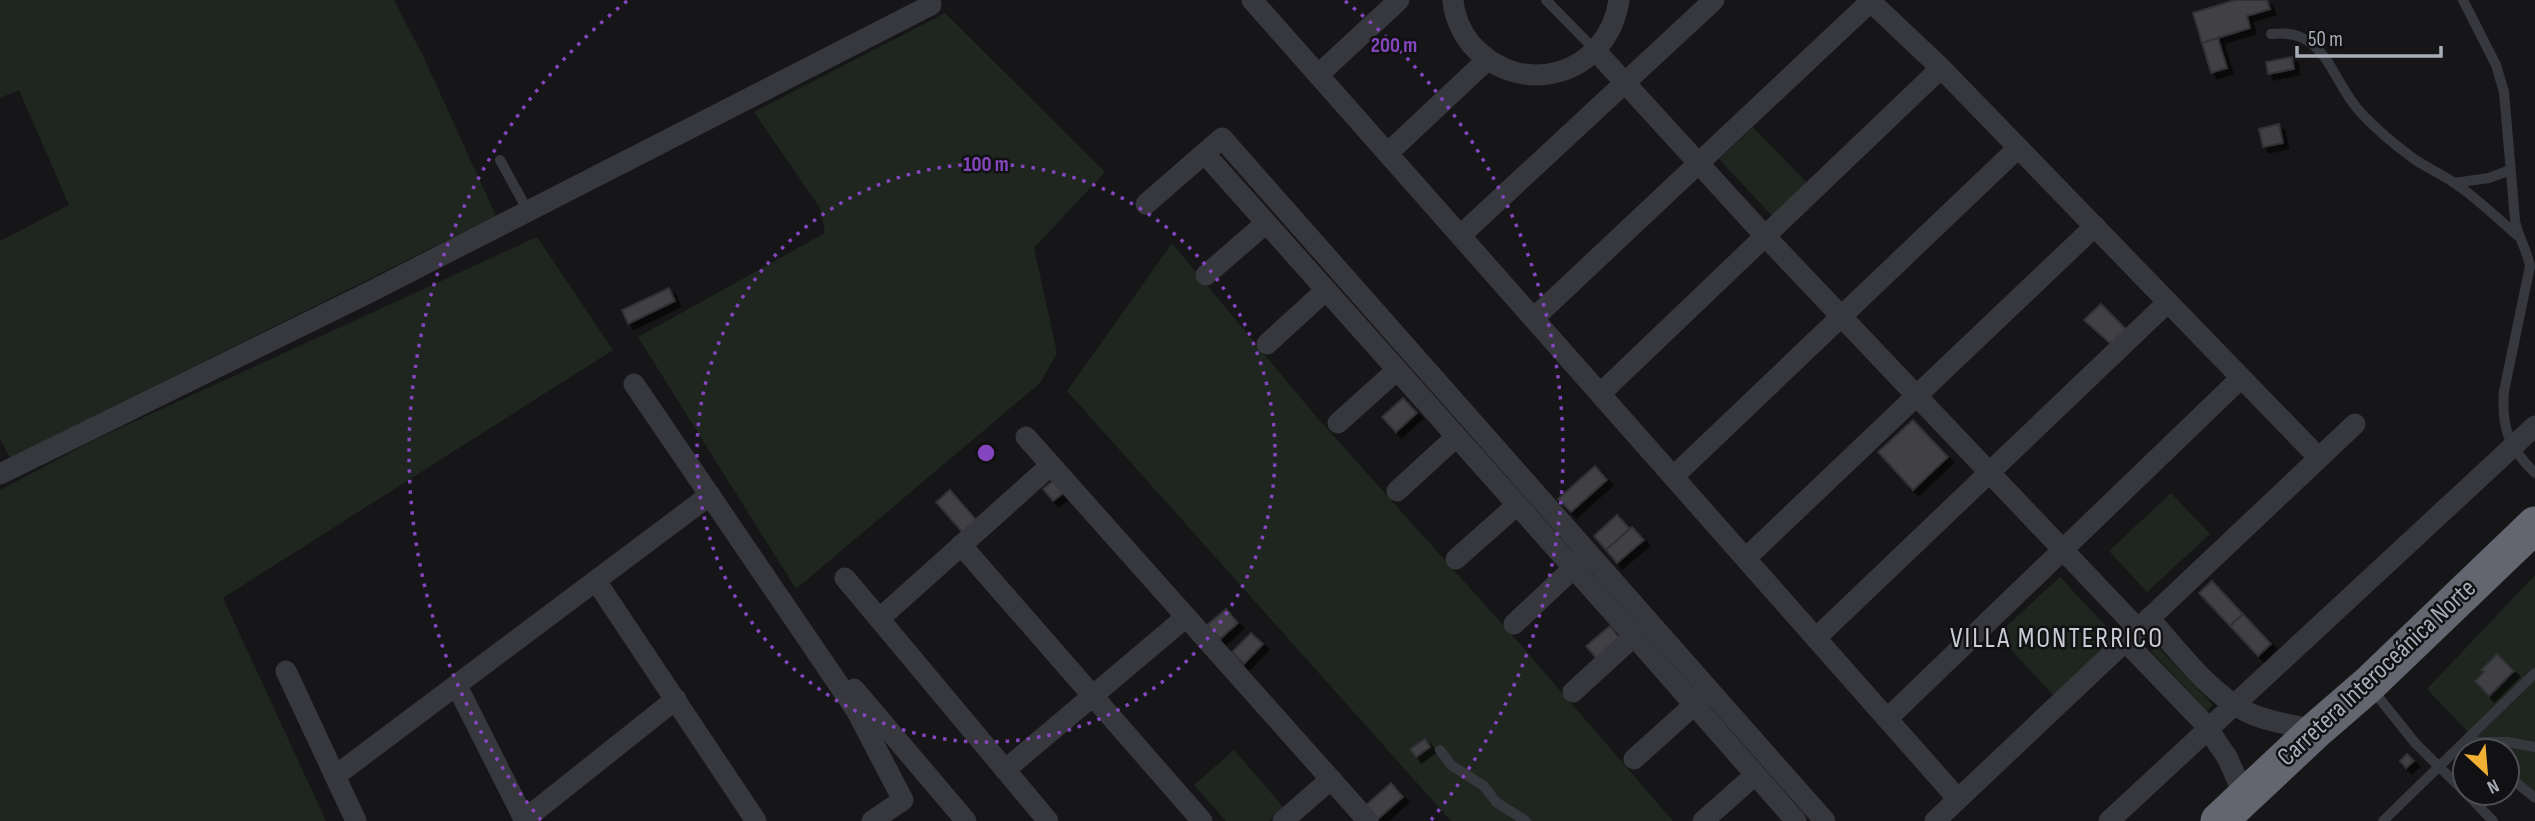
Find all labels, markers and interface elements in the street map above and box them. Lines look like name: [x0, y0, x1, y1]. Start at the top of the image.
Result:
scale bar: [2297, 14, 2440, 58]
text: 50 m: [2308, 27, 2343, 52]
text: 200 m: [1371, 33, 1417, 58]
text: 100 m: [963, 152, 1009, 177]
centre of rings: [974, 441, 998, 465]
street label: Carretera Interoceánica Norte: [2271, 573, 2483, 773]
district label: VILLA MONTERRICO: [1950, 622, 2164, 655]
north arrow: [2451, 737, 2521, 807]
text: N: [2483, 773, 2502, 798]

